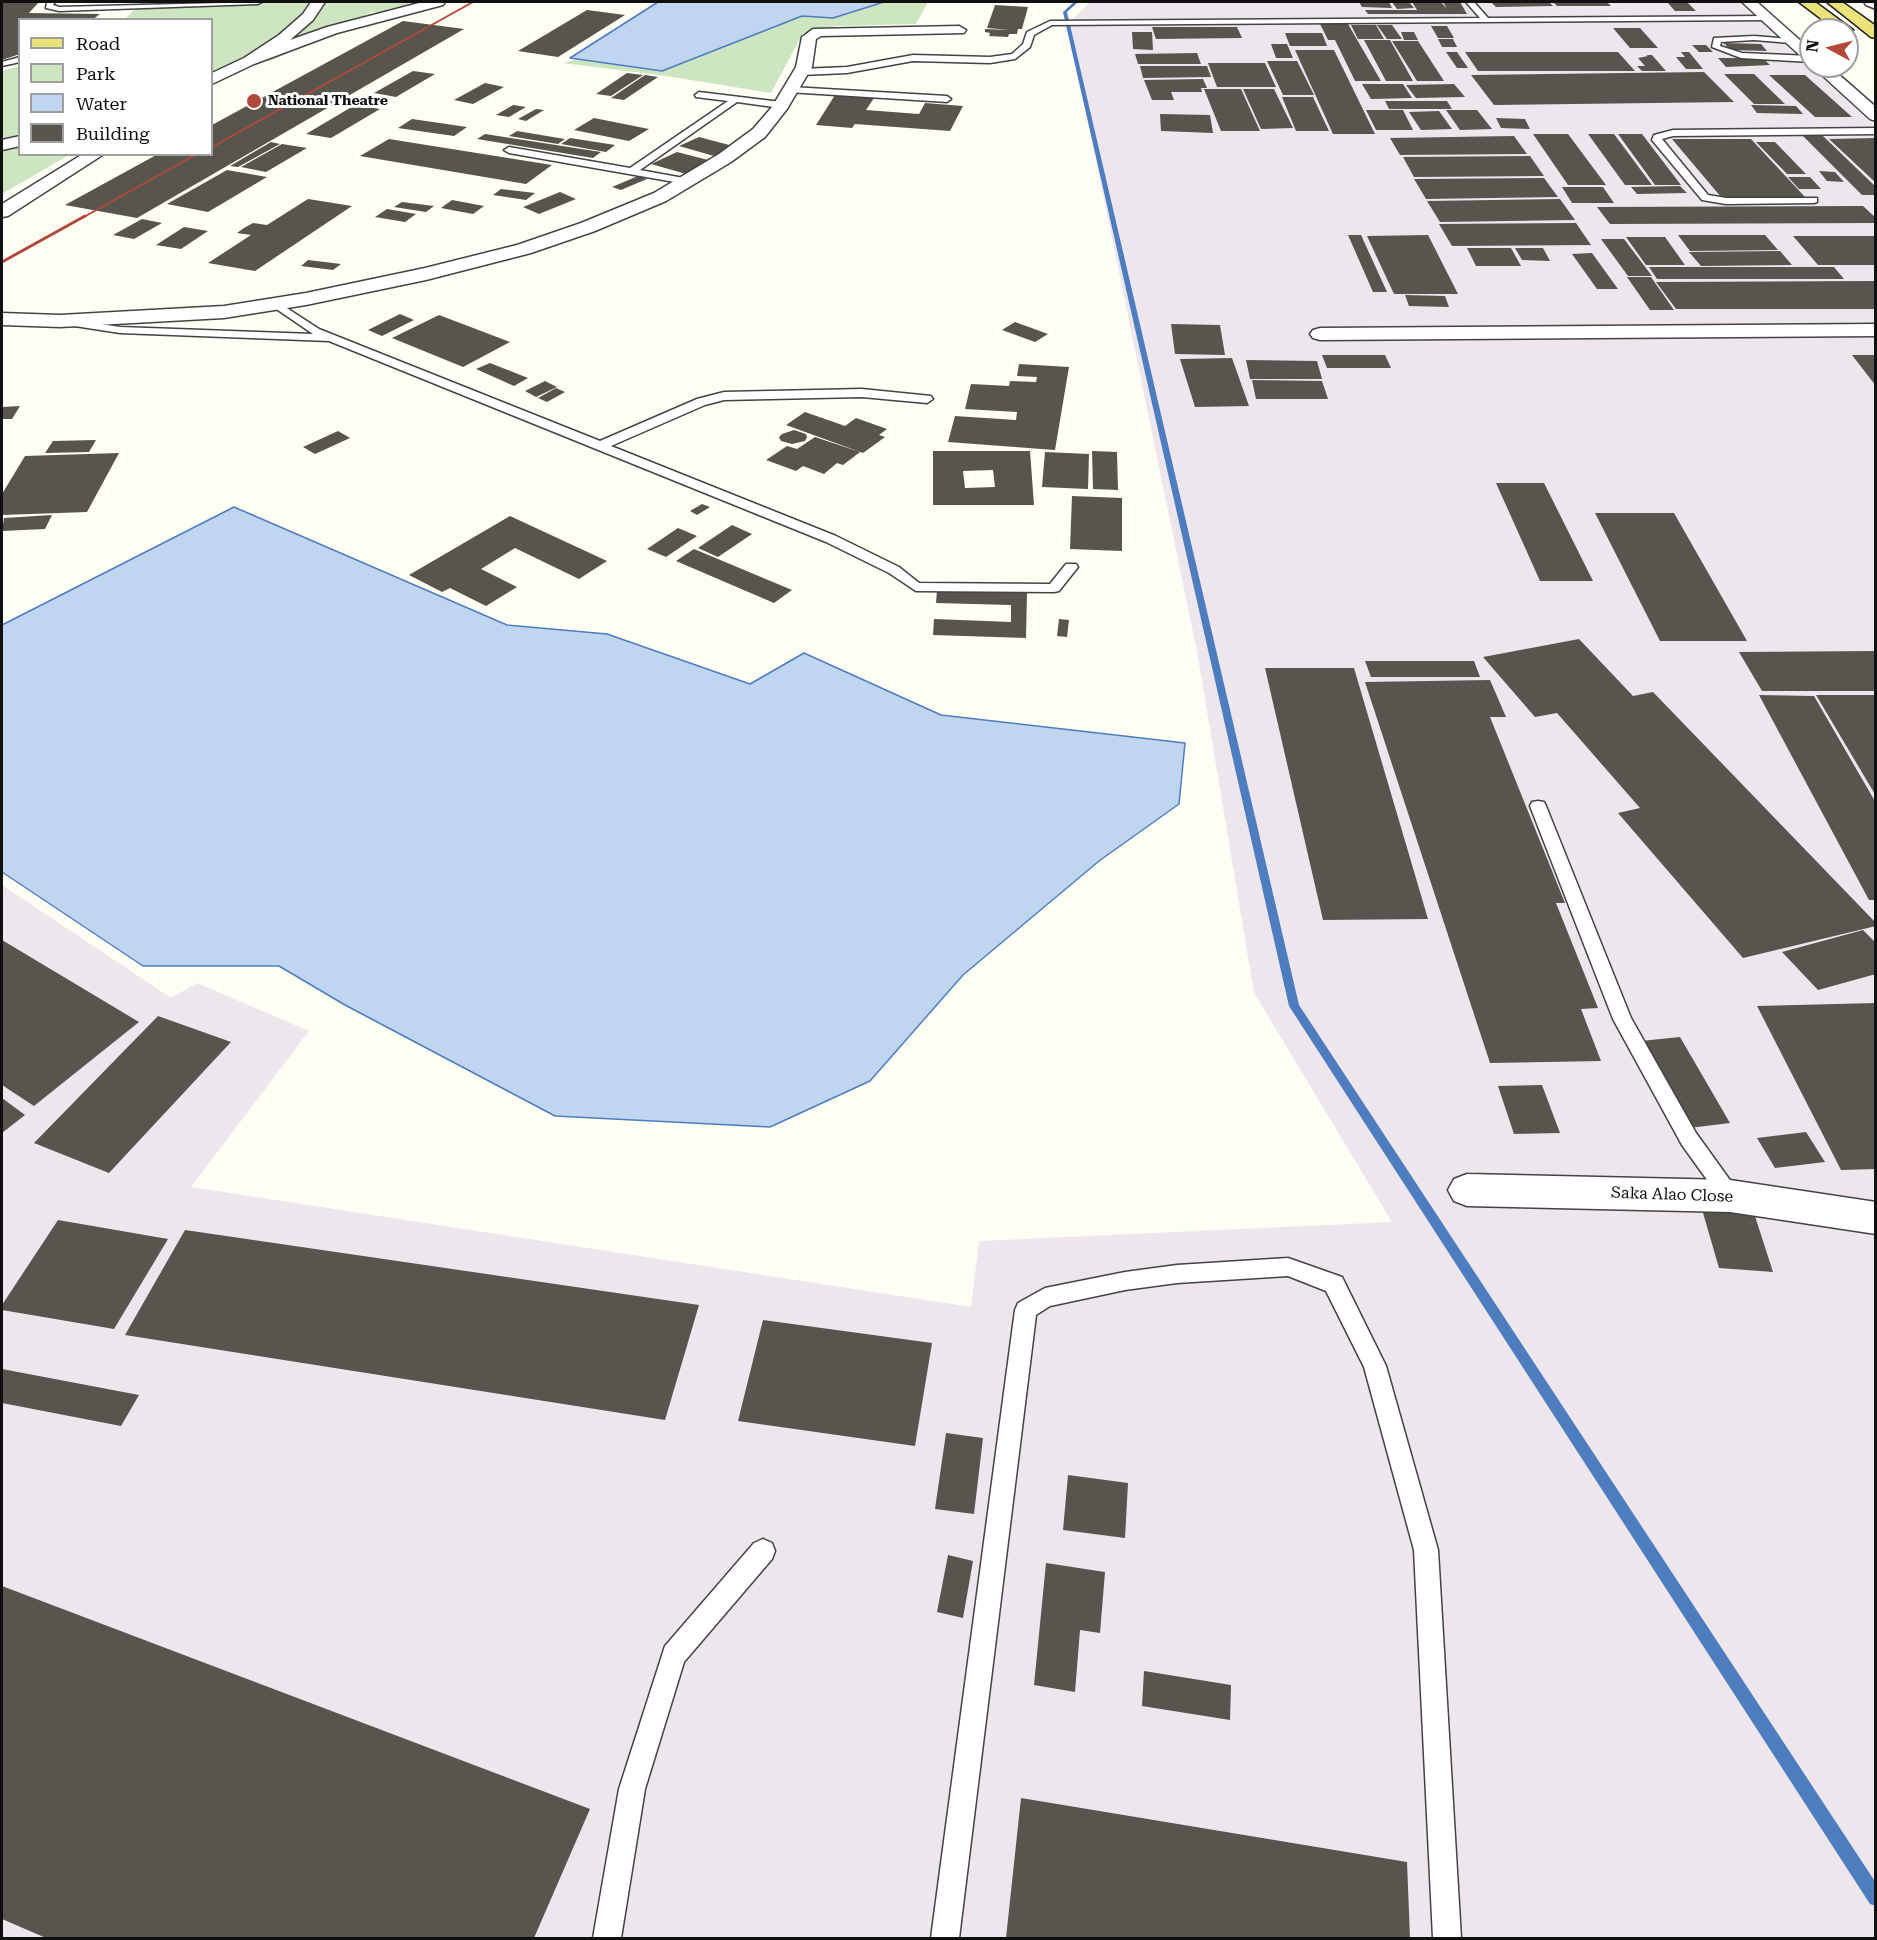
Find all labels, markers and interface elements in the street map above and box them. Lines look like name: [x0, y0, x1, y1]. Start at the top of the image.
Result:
legend: [18, 18, 213, 156]
north arrow: [1799, 18, 1859, 78]
text: Road: [76, 33, 120, 54]
text: N: [1802, 39, 1823, 53]
text: Park: [76, 63, 116, 84]
marker: National Theatre: [245, 92, 263, 110]
text: Water: [76, 93, 127, 114]
place label: National Theatre: [268, 93, 388, 109]
text: Building: [76, 123, 150, 144]
street label: Saka Alao Close: [1611, 1183, 1733, 1207]

